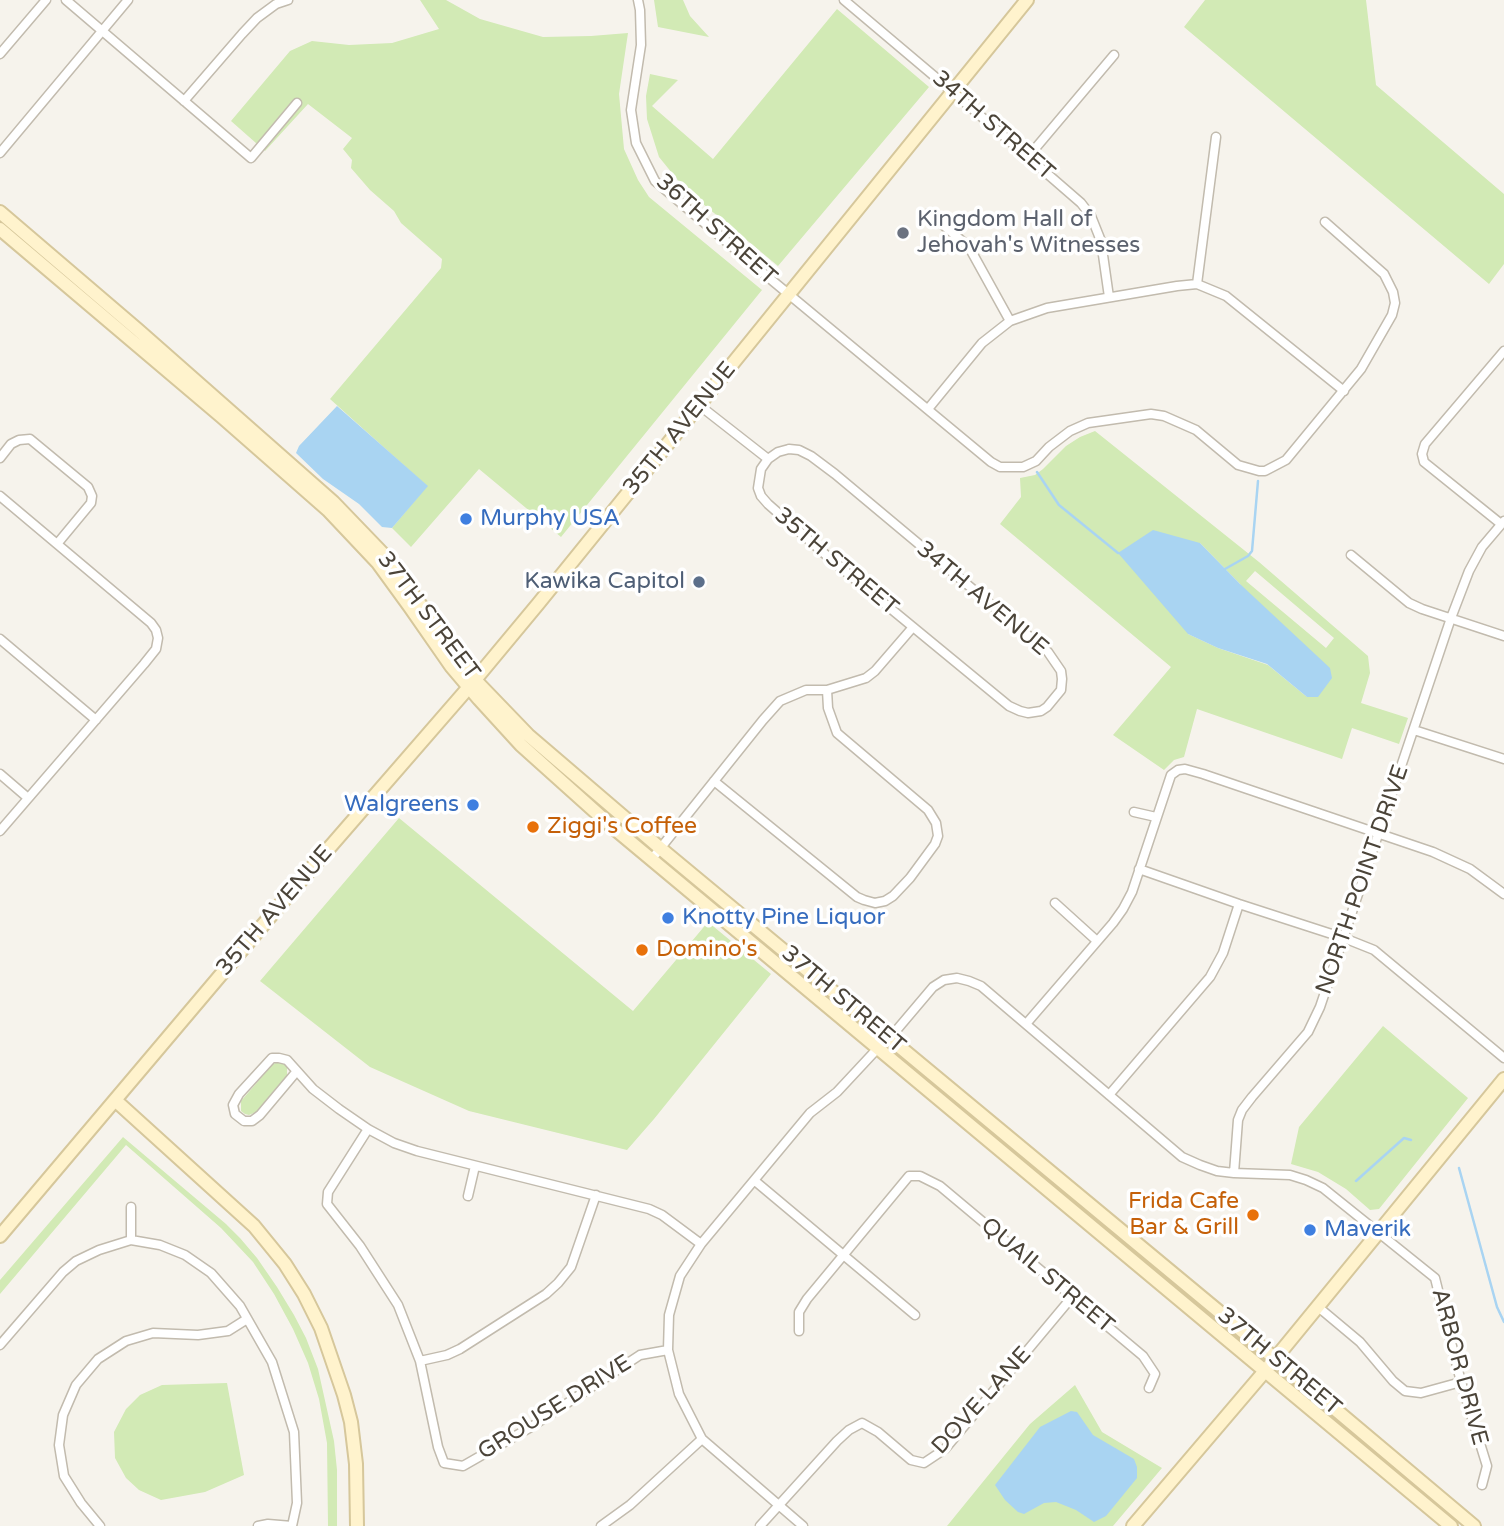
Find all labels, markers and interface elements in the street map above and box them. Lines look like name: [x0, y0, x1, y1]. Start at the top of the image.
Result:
street label: 34TH STREET: [926, 65, 1060, 187]
street label: 36TH STREET: [650, 168, 782, 292]
place label: Kingdom Hall of Jehovah's Witnesses: [917, 206, 1140, 260]
marker: Kingdom Hall of Jehovah's Witnesses: [895, 225, 911, 241]
street label: 35TH AVENUE: [618, 357, 742, 501]
street label: 35TH STREET: [768, 502, 904, 622]
place label: Murphy USA: [480, 505, 620, 533]
marker: Murphy USA: [458, 511, 474, 527]
street label: 34TH AVENUE: [910, 536, 1054, 662]
street label: 37TH STREET: [371, 546, 485, 686]
place label: Kawika Capitol: [524, 568, 685, 596]
marker: Kawika Capitol: [691, 574, 707, 590]
street label: NORTH POINT DRIVE: [1311, 762, 1415, 998]
place label: Walgreens: [344, 791, 459, 819]
marker: Walgreens: [465, 797, 481, 813]
place label: Ziggi's Coffee: [547, 813, 697, 841]
marker: Ziggi's Coffee: [525, 819, 541, 835]
street label: 35TH AVENUE: [211, 840, 339, 982]
place label: Knotty Pine Liquor: [682, 904, 885, 932]
marker: Knotty Pine Liquor: [660, 910, 676, 926]
place label: Domino's: [656, 936, 757, 964]
street label: 37TH STREET: [775, 940, 911, 1060]
marker: Domino's: [634, 942, 650, 958]
place label: Frida Cafe Bar & Grill: [1128, 1188, 1239, 1242]
marker: Frida Cafe Bar & Grill: [1245, 1207, 1261, 1223]
street label: QUAIL STREET: [975, 1212, 1119, 1340]
place label: Maverik: [1324, 1216, 1411, 1244]
marker: Maverik: [1302, 1222, 1318, 1238]
street label: ARBOR DRIVE: [1425, 1286, 1493, 1448]
street label: 37TH STREET: [1211, 1302, 1347, 1422]
street label: DOVE LANE: [926, 1341, 1038, 1461]
street label: GROUSE DRIVE: [473, 1350, 637, 1466]

